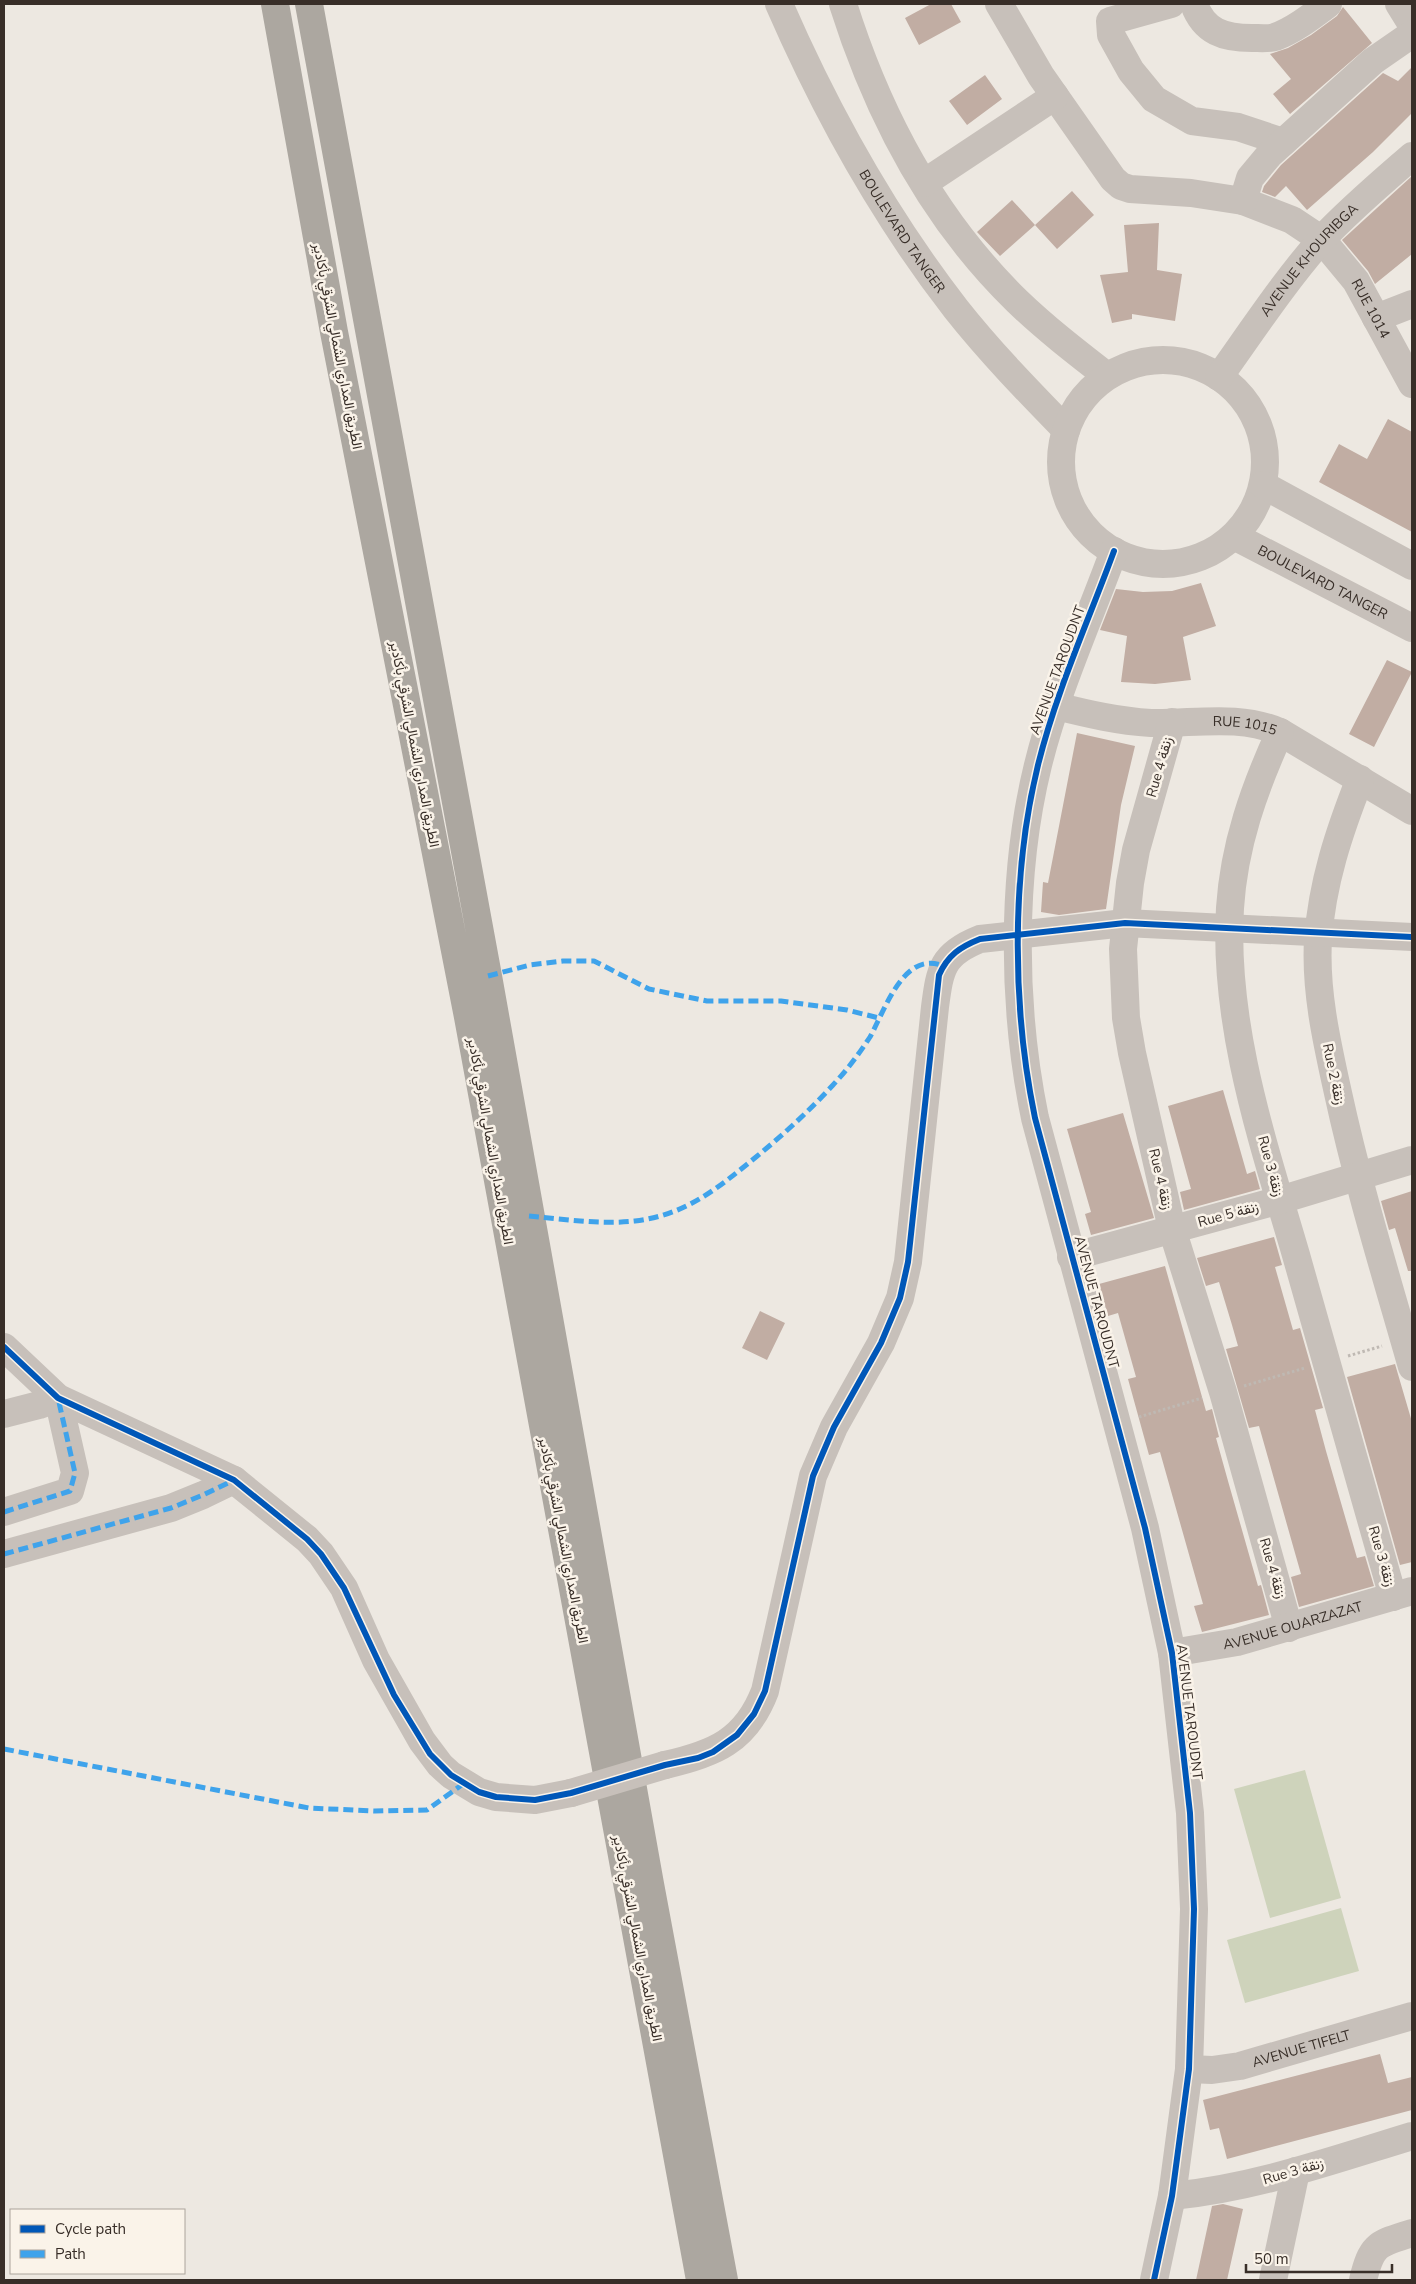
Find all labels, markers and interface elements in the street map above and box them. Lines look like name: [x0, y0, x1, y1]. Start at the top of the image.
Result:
street label: BOULEVARD TANGER: [854, 166, 950, 297]
street label: AVENUE KHOURIBGA: [1256, 199, 1362, 320]
street label: الطريق المداري الشمالي الشرقي بأكادير: [306, 240, 367, 451]
street label: RUE 1014: [1347, 276, 1394, 342]
street label: BOULEVARD TANGER: [1254, 541, 1391, 624]
street label: AVENUE TAROUDNT: [1025, 602, 1090, 738]
street label: الطريق المداري الشمالي الشرقي بأكادير: [383, 638, 444, 849]
street label: RUE 1015: [1213, 712, 1280, 740]
street label: Rue 4 زنقة: [1142, 734, 1177, 800]
street label: الطريق المداري الشمالي الشرقي بأكادير: [461, 1035, 518, 1246]
street label: Rue 2 زنقة: [1318, 1042, 1349, 1107]
street label: Rue 3 زنقة: [1253, 1134, 1288, 1199]
street label: Rue 4 زنقة: [1144, 1147, 1177, 1212]
street label: Rue 5 زنقة: [1196, 1197, 1261, 1232]
street label: AVENUE TAROUDNT: [1070, 1234, 1124, 1371]
street label: الطريق المداري الشمالي الشرقي بأكادير: [532, 1434, 593, 1645]
street label: Rue 3 زنقة: [1364, 1524, 1399, 1589]
street label: Rue 4 زنقة: [1255, 1536, 1290, 1601]
street label: AVENUE OUARZAZAT: [1222, 1597, 1365, 1654]
street label: AVENUE TAROUDNT: [1172, 1643, 1207, 1782]
street label: الطريق المداري الشمالي الشرقي بأكادير: [606, 1832, 667, 2043]
street label: AVENUE TIFELT: [1250, 2025, 1353, 2072]
street label: Rue 3 زنقة: [1261, 2154, 1326, 2189]
legend: [10, 2209, 185, 2274]
text: Cycle path: [55, 2219, 126, 2239]
scale bar: [1246, 2242, 1392, 2274]
text: Path: [55, 2244, 86, 2264]
text: 50 m: [1254, 2249, 1289, 2269]

